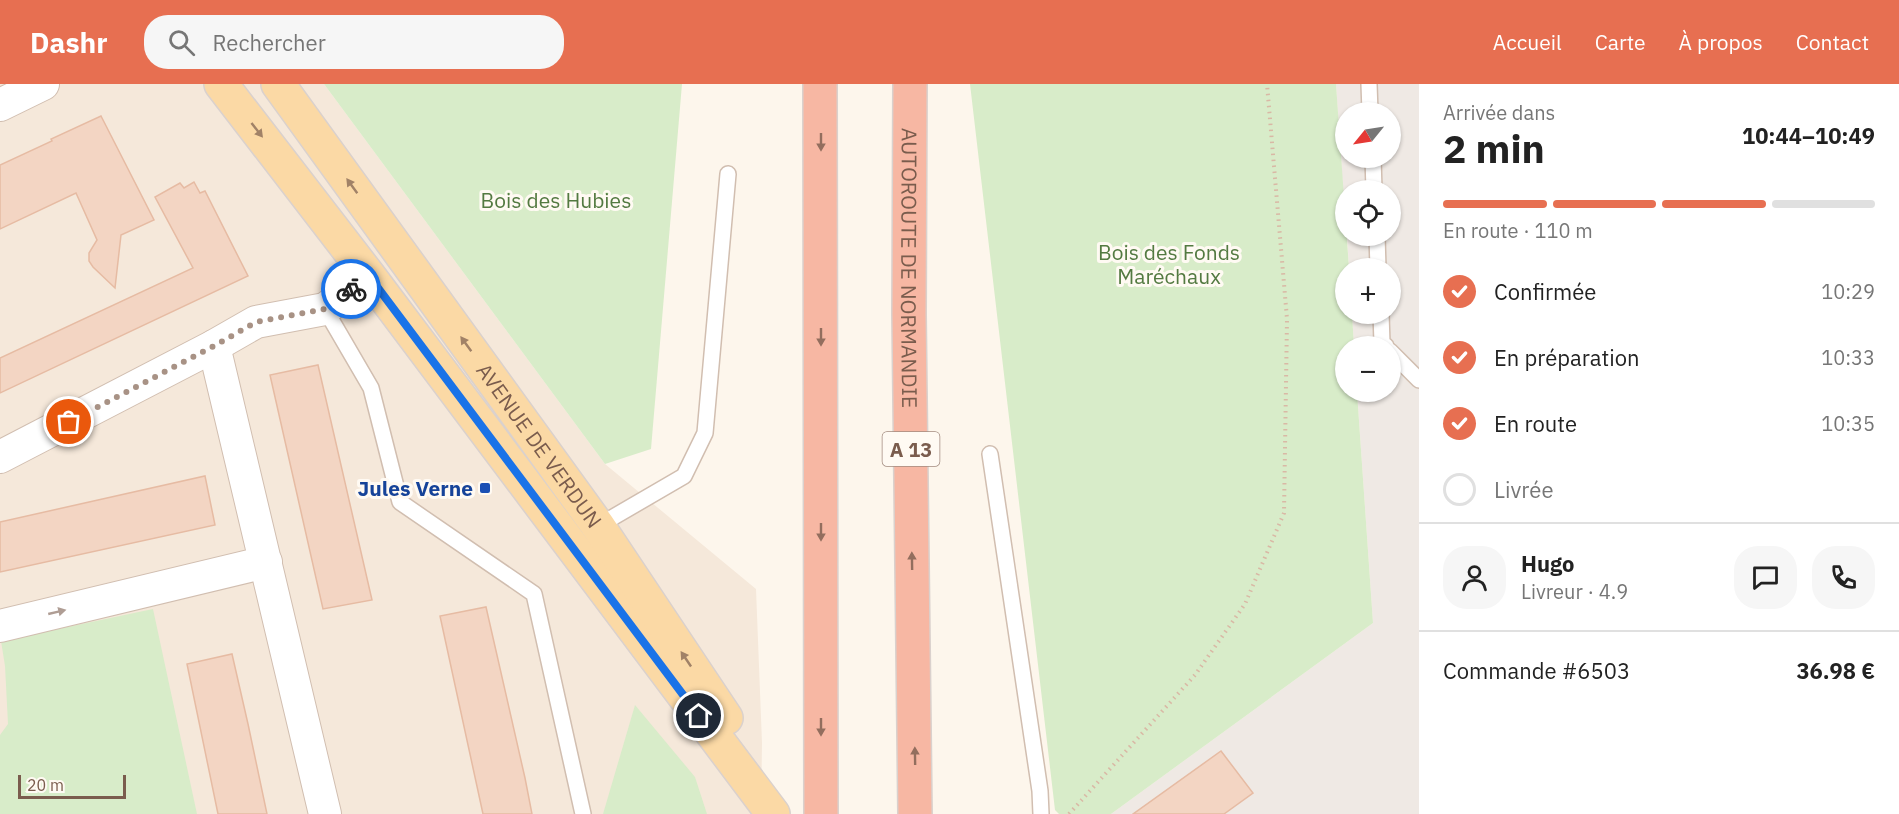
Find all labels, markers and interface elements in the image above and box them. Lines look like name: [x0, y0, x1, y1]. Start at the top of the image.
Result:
search box: [144, 15, 564, 69]
text: Dashr: [30, 24, 108, 61]
icon: search: [165, 26, 198, 59]
text: Rechercher: [213, 28, 326, 57]
text: Accueil: [1493, 28, 1562, 56]
text: Carte: [1595, 28, 1646, 56]
text: À propos: [1679, 28, 1763, 56]
text: Contact: [1796, 28, 1869, 56]
text: Arrivée dans: [1443, 99, 1555, 126]
north arrow: [1335, 102, 1401, 168]
map controls: [1335, 102, 1401, 402]
text: 10:44–10:49: [1742, 121, 1875, 150]
one-way arrow: [250, 123, 262, 138]
text: 2 min: [1443, 123, 1545, 174]
street label: AUTOROUTE DE NORMANDIE: [895, 128, 924, 408]
one-way arrow: [816, 133, 825, 152]
one-way arrow: [346, 179, 358, 195]
button: locate: [1335, 180, 1401, 246]
park label: Bois des Hubies: [481, 186, 631, 214]
text: En route · 110 m: [1443, 217, 1593, 244]
park label: Bois des Fonds Maréchaux: [1098, 238, 1240, 290]
button: +: [1335, 258, 1401, 324]
courier: [321, 259, 381, 319]
icon: bike: [335, 273, 368, 306]
icon: check: [1443, 275, 1476, 308]
text: Confirmée: [1494, 277, 1596, 306]
text: 10:29: [1821, 278, 1875, 305]
one-way arrow: [816, 328, 826, 347]
button: −: [1335, 336, 1401, 402]
one-way arrow: [460, 337, 472, 353]
icon: check: [1443, 341, 1476, 374]
text: En préparation: [1494, 343, 1640, 372]
text: 10:33: [1821, 344, 1875, 371]
street label: AVENUE DE VERDUN: [470, 357, 609, 533]
pin: [43, 396, 94, 447]
icon: bag: [52, 405, 85, 438]
icon: check: [1443, 407, 1476, 440]
text: En route: [1494, 409, 1577, 438]
text: 10:35: [1821, 410, 1875, 437]
road number: A 13: [882, 432, 940, 466]
place label: Jules Verne: [358, 474, 473, 502]
text: Livrée: [1494, 475, 1553, 504]
marker: Jules Verne: [478, 481, 492, 495]
one-way arrow: [816, 523, 826, 542]
button: person: [1443, 546, 1506, 609]
button: chat: [1734, 546, 1797, 609]
button: phone: [1812, 546, 1875, 609]
text: Hugo: [1521, 549, 1574, 578]
one-way arrow: [907, 551, 917, 570]
text: Livreur · 4.9: [1521, 578, 1628, 605]
one-way arrow: [48, 607, 67, 616]
one-way arrow: [680, 651, 692, 667]
text: Commande #6503: [1443, 656, 1630, 685]
text: 36.98 €: [1796, 656, 1875, 685]
pin: [673, 690, 724, 741]
icon: home: [682, 699, 715, 732]
one-way arrow: [816, 718, 826, 737]
one-way arrow: [910, 746, 919, 765]
scale bar: [18, 772, 126, 800]
text: 20 m: [27, 775, 64, 795]

